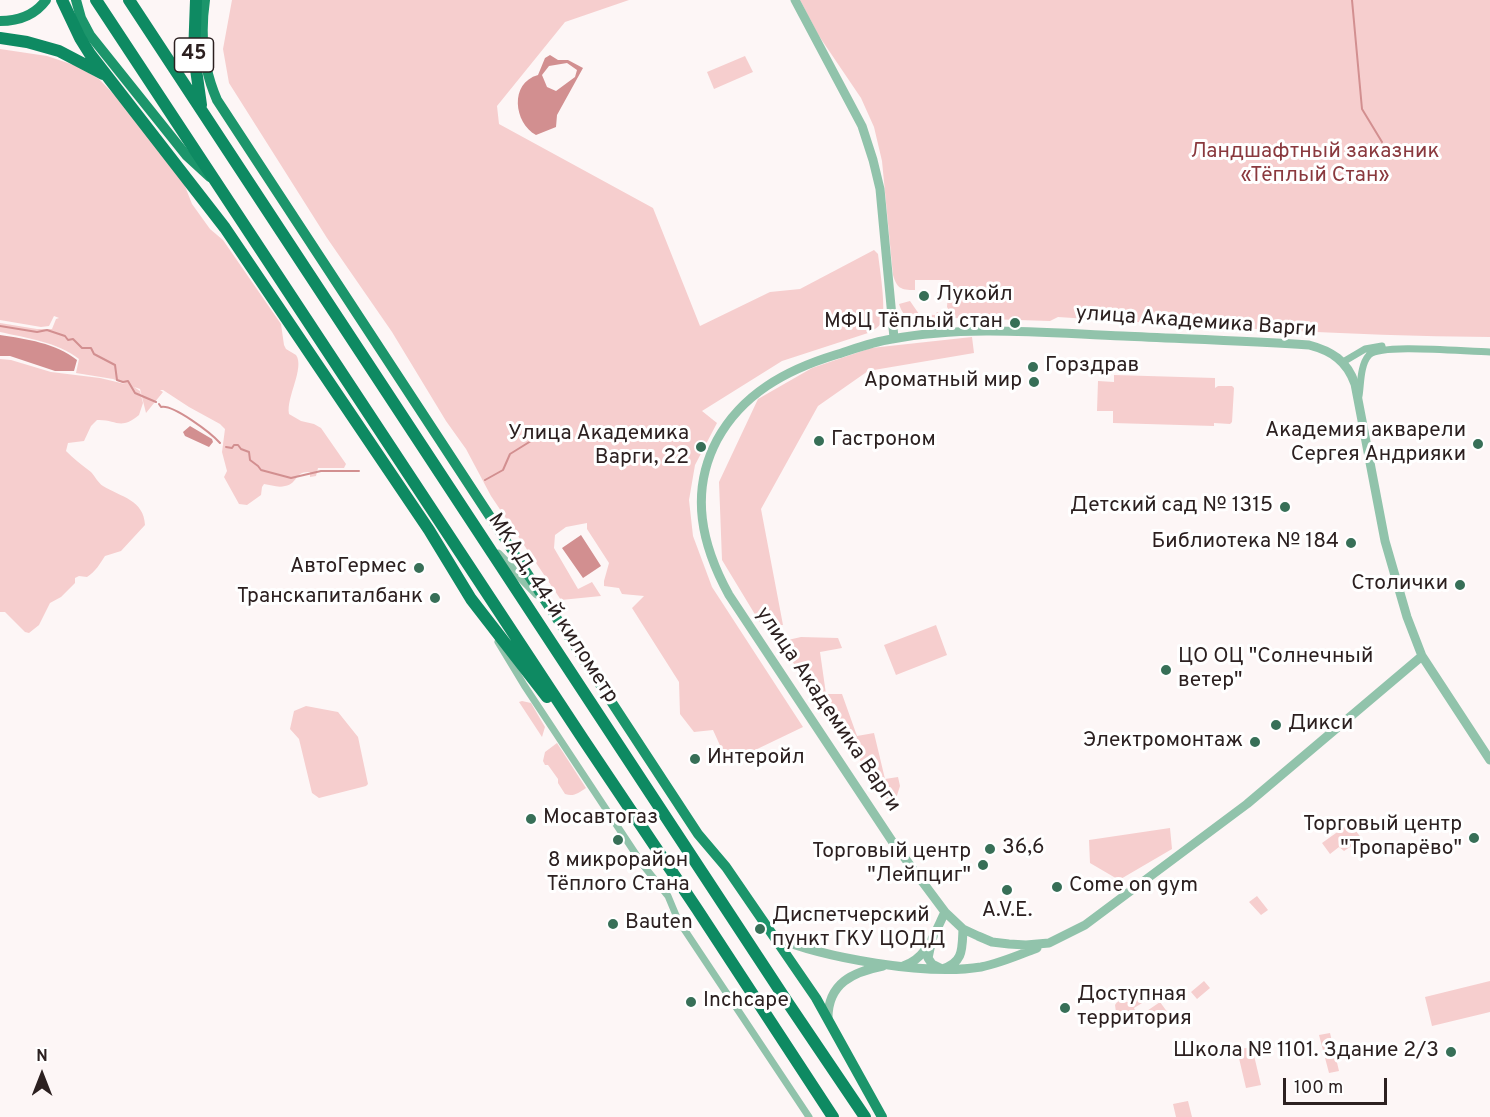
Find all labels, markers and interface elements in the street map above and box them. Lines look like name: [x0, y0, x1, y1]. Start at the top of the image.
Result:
road number: 45: [174, 38, 214, 72]
park label: Ландшафтный заказник «Тёплый Стан»: [1191, 140, 1439, 190]
place label: Лукойл: [936, 283, 1013, 309]
marker: Лукойл: [917, 289, 931, 303]
street label: улица Академика Варги: [1075, 302, 1317, 344]
place label: МФЦ Тёплый стан: [824, 310, 1003, 336]
marker: МФЦ Тёплый стан: [1008, 316, 1022, 330]
place label: Горздрав: [1045, 354, 1139, 380]
marker: Горздрав: [1026, 360, 1040, 374]
place label: Ароматный мир: [864, 369, 1022, 395]
marker: Ароматный мир: [1027, 375, 1041, 389]
place label: Академия акварели Сергея Андрияки: [1265, 419, 1466, 469]
place label: Улица Академика Варги, 22: [508, 422, 689, 472]
place label: Гастроном: [831, 428, 936, 454]
marker: Гастроном: [812, 434, 826, 448]
marker: Академия акварели Сергея Андрияки: [1471, 437, 1485, 451]
marker: Улица Академика Варги, 22: [694, 440, 708, 454]
place label: Детский сад № 1315: [1070, 494, 1273, 520]
marker: Детский сад № 1315: [1278, 500, 1292, 514]
street label: МКАД, 44-й километр: [481, 509, 623, 709]
place label: Библиотека № 184: [1151, 530, 1339, 556]
marker: Библиотека № 184: [1344, 536, 1358, 550]
place label: АвтоГермес: [290, 555, 407, 581]
marker: АвтоГермес: [412, 561, 426, 575]
place label: Столички: [1351, 572, 1448, 598]
marker: Столички: [1453, 578, 1467, 592]
place label: Транскапиталбанк: [237, 585, 423, 611]
marker: Транскапиталбанк: [428, 591, 442, 605]
street label: улица Академика Варги: [749, 603, 905, 817]
place label: ЦО ОЦ "Солнечный ветер": [1178, 645, 1373, 695]
marker: ЦО ОЦ "Солнечный ветер": [1159, 663, 1173, 677]
place label: Дикси: [1288, 712, 1353, 738]
marker: Дикси: [1269, 718, 1283, 732]
place label: Электромонтаж: [1083, 729, 1243, 755]
marker: Электромонтаж: [1248, 735, 1262, 749]
place label: Интеройл: [707, 746, 805, 772]
marker: Интеройл: [688, 752, 702, 766]
place label: Мосавтогаз: [543, 806, 658, 832]
marker: Мосавтогаз: [524, 812, 538, 826]
place label: Торговый центр "Тропарёво": [1303, 813, 1462, 863]
marker: Торговый центр "Тропарёво": [1467, 831, 1481, 845]
marker: 8 микрорайон Тёплого Стана: [611, 833, 625, 847]
place label: 36,6: [1002, 836, 1044, 862]
place label: Торговый центр "Лейпциг": [812, 840, 971, 890]
marker: 36,6: [983, 842, 997, 856]
place label: 8 микрорайон Тёплого Стана: [547, 849, 689, 899]
marker: Торговый центр "Лейпциг": [976, 858, 990, 872]
place label: Come on gym: [1069, 874, 1198, 900]
marker: Come on gym: [1050, 880, 1064, 894]
marker: A.V.E.: [1000, 883, 1014, 897]
place label: A.V.E.: [982, 899, 1032, 925]
place label: Диспетчерский пункт ГКУ ЦОДД: [772, 904, 946, 954]
place label: Bauten: [625, 911, 693, 937]
marker: Bauten: [606, 917, 620, 931]
marker: Диспетчерский пункт ГКУ ЦОДД: [753, 922, 767, 936]
place label: Доступная территория: [1077, 983, 1192, 1033]
place label: Inchcape: [703, 989, 789, 1015]
marker: Inchcape: [684, 995, 698, 1009]
marker: Доступная территория: [1058, 1001, 1072, 1015]
place label: Школа № 1101. Здание 2/3: [1173, 1039, 1439, 1065]
north arrow: [12, 1045, 72, 1105]
marker: Школа № 1101. Здание 2/3: [1444, 1045, 1458, 1059]
text: N: [36, 1047, 48, 1067]
scale bar: [1286, 1066, 1390, 1104]
text: 100 m: [1294, 1077, 1343, 1100]

